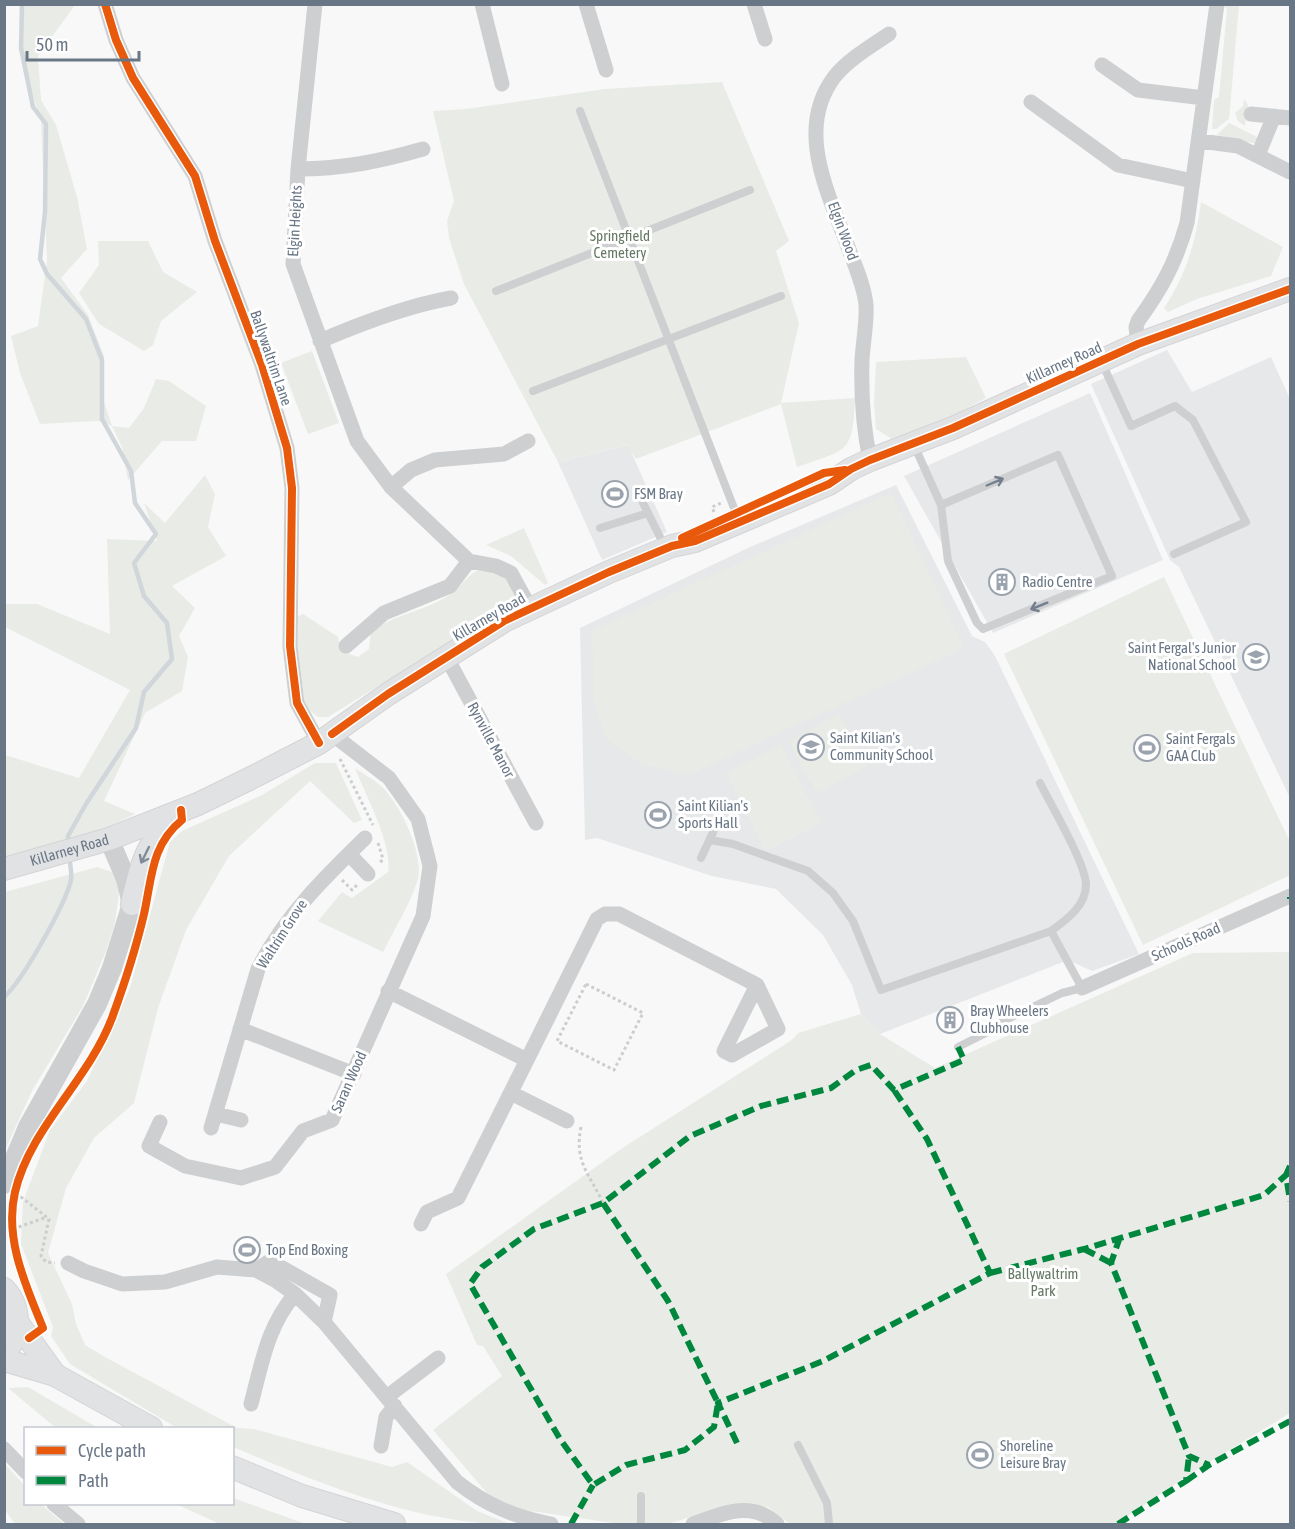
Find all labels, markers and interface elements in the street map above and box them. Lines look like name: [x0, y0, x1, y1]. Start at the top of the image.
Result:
scale bar: [27, 24, 140, 62]
text: 50 m: [36, 34, 68, 55]
street label: Elgin Heights: [284, 185, 305, 257]
street label: Elgin Wood: [825, 199, 862, 262]
park label: Springfield Cemetery: [590, 227, 650, 261]
street label: Ballywaltrim Lane: [247, 308, 296, 408]
street label: Killarney Road: [1023, 338, 1104, 387]
one-way arrow: [985, 476, 1003, 487]
sports icon: FSM Bray: [600, 479, 630, 509]
place label: FSM Bray: [634, 485, 683, 502]
building icon: Radio Centre: [987, 567, 1017, 597]
place label: Radio Centre: [1022, 573, 1093, 590]
street label: Killarney Road: [449, 589, 528, 644]
one-way arrow: [1031, 601, 1049, 612]
place label: Saint Fergal's Junior National School: [1128, 639, 1237, 673]
school or university icon: Saint Fergal's Junior National School: [1241, 642, 1271, 672]
street label: Rynville Manor: [464, 699, 519, 781]
place label: Saint Kilian's Community School: [830, 729, 933, 763]
place label: Saint Fergals GAA Club: [1166, 730, 1235, 764]
school or university icon: Saint Kilian's Community School: [796, 732, 826, 762]
sports icon: Saint Fergals GAA Club: [1132, 733, 1162, 763]
place label: Saint Kilian's Sports Hall: [678, 797, 748, 831]
sports icon: Saint Kilian's Sports Hall: [643, 800, 673, 830]
street label: Killarney Road: [28, 831, 111, 869]
one-way arrow: [139, 845, 151, 863]
street label: Waltrim Grove: [253, 896, 310, 971]
street label: Schools Road: [1149, 919, 1223, 964]
place label: Bray Wheelers Clubhouse: [970, 1002, 1049, 1036]
building icon: Bray Wheelers Clubhouse: [935, 1005, 965, 1035]
street label: Saran Wood: [327, 1048, 370, 1115]
sports icon: Top End Boxing: [232, 1235, 262, 1265]
place label: Top End Boxing: [266, 1241, 349, 1258]
park label: Ballywaltrim Park: [1008, 1265, 1078, 1299]
legend: [24, 1427, 234, 1505]
place label: Shoreline Leisure Bray: [1000, 1437, 1066, 1471]
text: Cycle path: [78, 1440, 146, 1461]
sports icon: Shoreline Leisure Bray: [965, 1440, 995, 1470]
text: Path: [78, 1470, 109, 1491]

